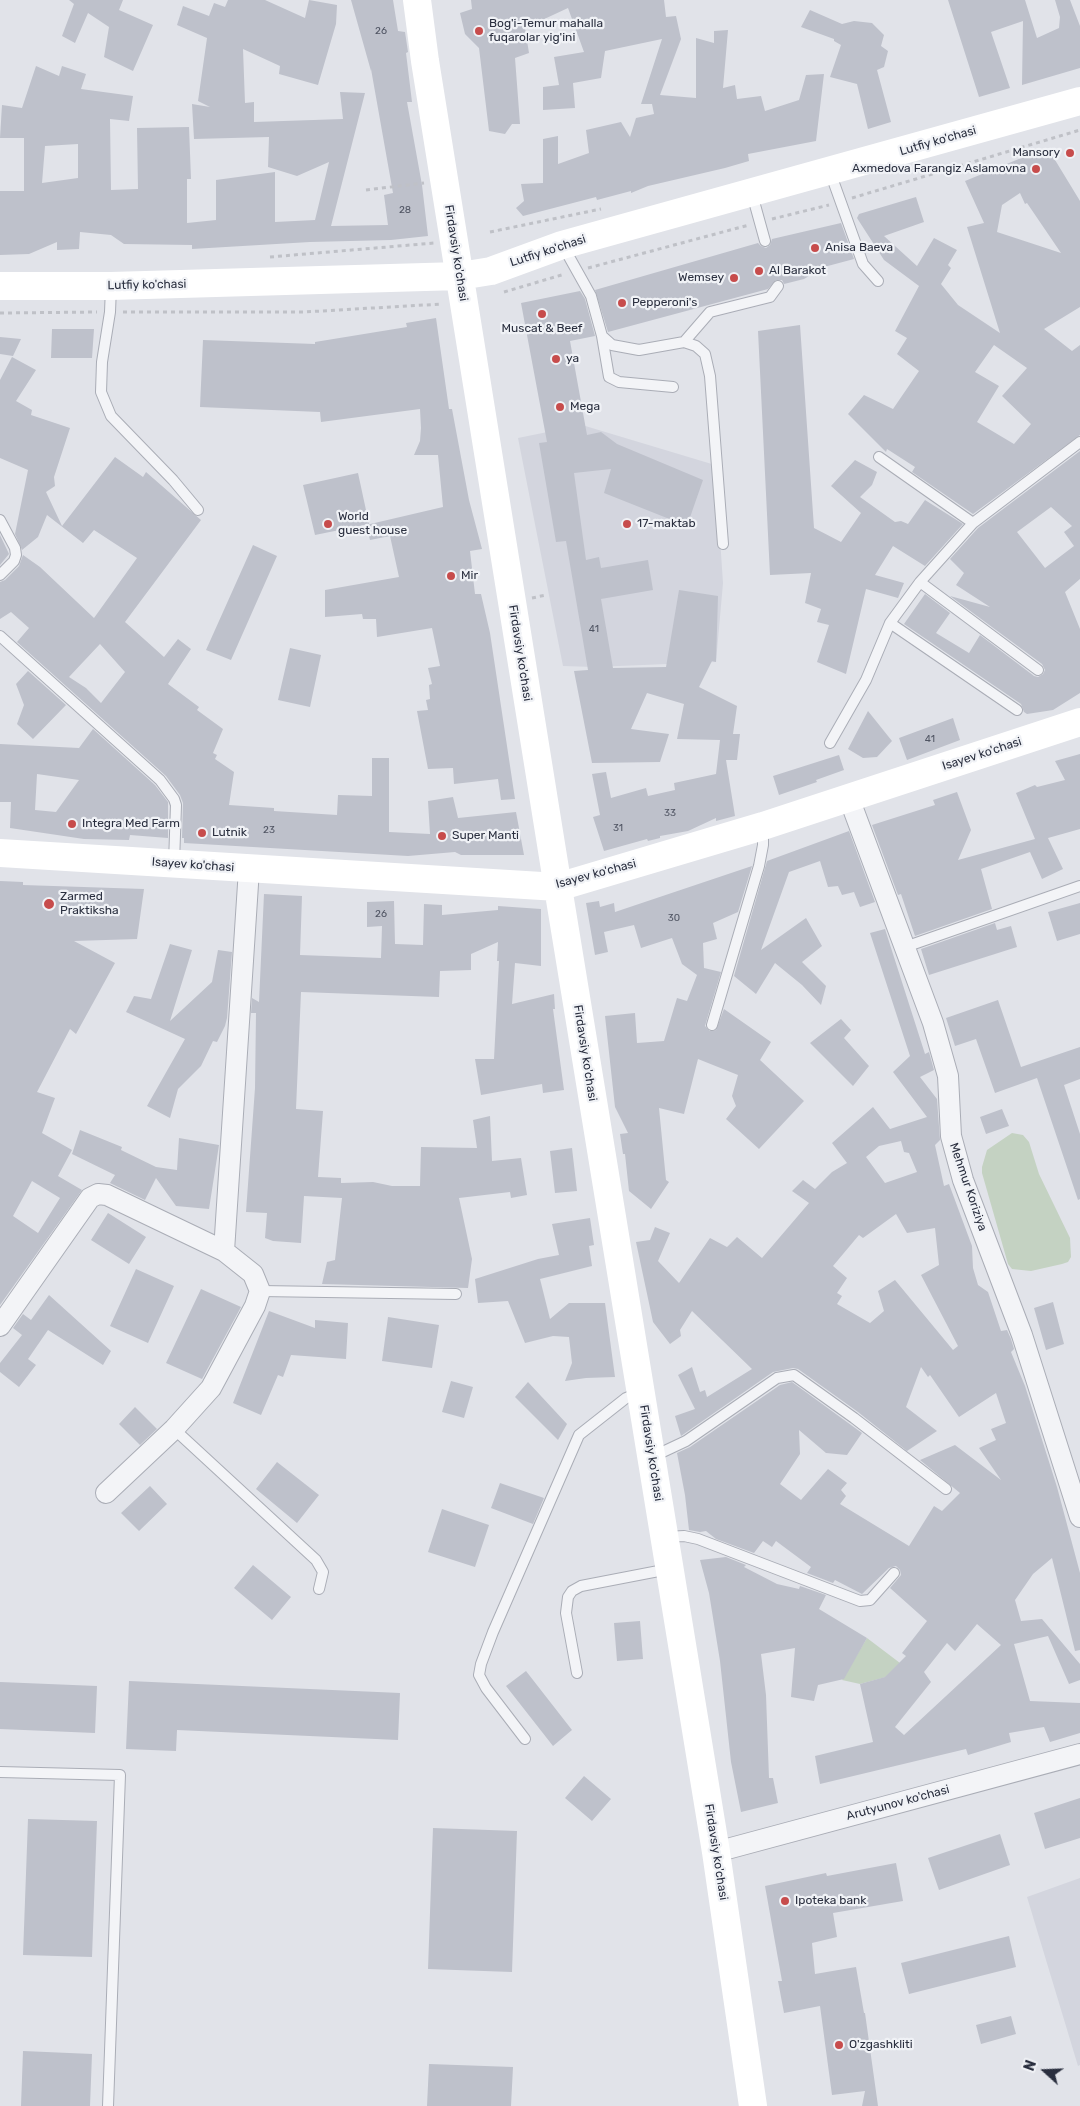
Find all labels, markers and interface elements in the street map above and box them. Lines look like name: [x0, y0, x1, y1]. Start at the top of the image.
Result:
place label: Bog'i-Temur mahalla fuqarolar yig'ini: [489, 17, 603, 45]
house number: 26: [375, 25, 387, 37]
marker: Bog'i-Temur mahalla fuqarolar yig'ini: [473, 25, 485, 37]
street label: Lutfiy ko'chasi: [898, 123, 978, 159]
place label: Mansory: [1012, 146, 1060, 160]
marker: Mansory: [1064, 147, 1076, 159]
place label: Axmedova Farangiz Aslamovna: [852, 162, 1026, 176]
marker: Axmedova Farangiz Aslamovna: [1030, 163, 1042, 175]
house number: 28: [399, 204, 411, 216]
street label: Firdavsiy ko'chasi: [441, 204, 471, 302]
street label: Lutfiy ko'chasi: [508, 232, 588, 270]
place label: Anisa Baeva: [825, 241, 893, 255]
marker: Anisa Baeva: [809, 242, 821, 254]
place label: Al Barakot: [769, 264, 826, 278]
marker: Al Barakot: [753, 265, 765, 277]
place label: Wemsey: [678, 271, 724, 285]
marker: Wemsey: [728, 272, 740, 284]
street label: Lutfiy ko'chasi: [107, 277, 187, 293]
place label: Pepperoni's: [632, 296, 697, 310]
marker: Pepperoni's: [616, 297, 628, 309]
marker: Muscat & Beef: [536, 308, 548, 320]
place label: Muscat & Beef: [502, 322, 582, 336]
place label: ya: [566, 352, 579, 366]
marker: ya: [550, 353, 562, 365]
place label: Mega: [570, 400, 600, 414]
marker: Mega: [554, 401, 566, 413]
place label: World guest house: [338, 510, 407, 538]
place label: 17-maktab: [637, 517, 696, 531]
marker: World guest house: [322, 518, 334, 530]
marker: 17-maktab: [621, 518, 633, 530]
place label: Mir: [461, 569, 478, 583]
marker: Mir: [445, 570, 457, 582]
street label: Firdavsiy ko'chasi: [505, 604, 535, 702]
house number: 41: [589, 623, 599, 635]
house number: 41: [925, 733, 935, 745]
street label: Isayev ko'chasi: [940, 734, 1024, 774]
house number: 33: [664, 807, 676, 819]
place label: Integra Med Farm: [82, 817, 180, 831]
marker: Integra Med Farm: [66, 818, 78, 830]
house number: 31: [613, 822, 623, 834]
house number: 23: [263, 824, 275, 836]
place label: Lutnik: [212, 826, 247, 840]
marker: Lutnik: [196, 827, 208, 839]
place label: Super Manti: [452, 829, 519, 843]
marker: Super Manti: [436, 830, 448, 842]
street label: Isayev ko'chasi: [151, 855, 235, 875]
street label: Isayev ko'chasi: [554, 856, 638, 892]
place label: Zarmed Praktiksha: [60, 890, 119, 918]
marker: Zarmed Praktiksha: [42, 897, 56, 911]
house number: 26: [375, 908, 387, 920]
house number: 30: [668, 912, 680, 924]
street label: Firdavsiy ko'chasi: [570, 1004, 600, 1102]
street label: Mehmur Koriziya: [946, 1141, 990, 1233]
street label: Firdavsiy ko'chasi: [636, 1404, 666, 1502]
street label: Arutyunov ko'chasi: [845, 1782, 951, 1824]
street label: Firdavsiy ko'chasi: [701, 1803, 731, 1901]
place label: Ipoteka bank: [795, 1894, 867, 1908]
marker: Ipoteka bank: [779, 1895, 791, 1907]
place label: O'zgashkliti: [849, 2038, 913, 2052]
marker: O'zgashkliti: [833, 2039, 845, 2051]
north arrow: [1020, 2046, 1070, 2096]
text: N: [1021, 2058, 1040, 2073]

